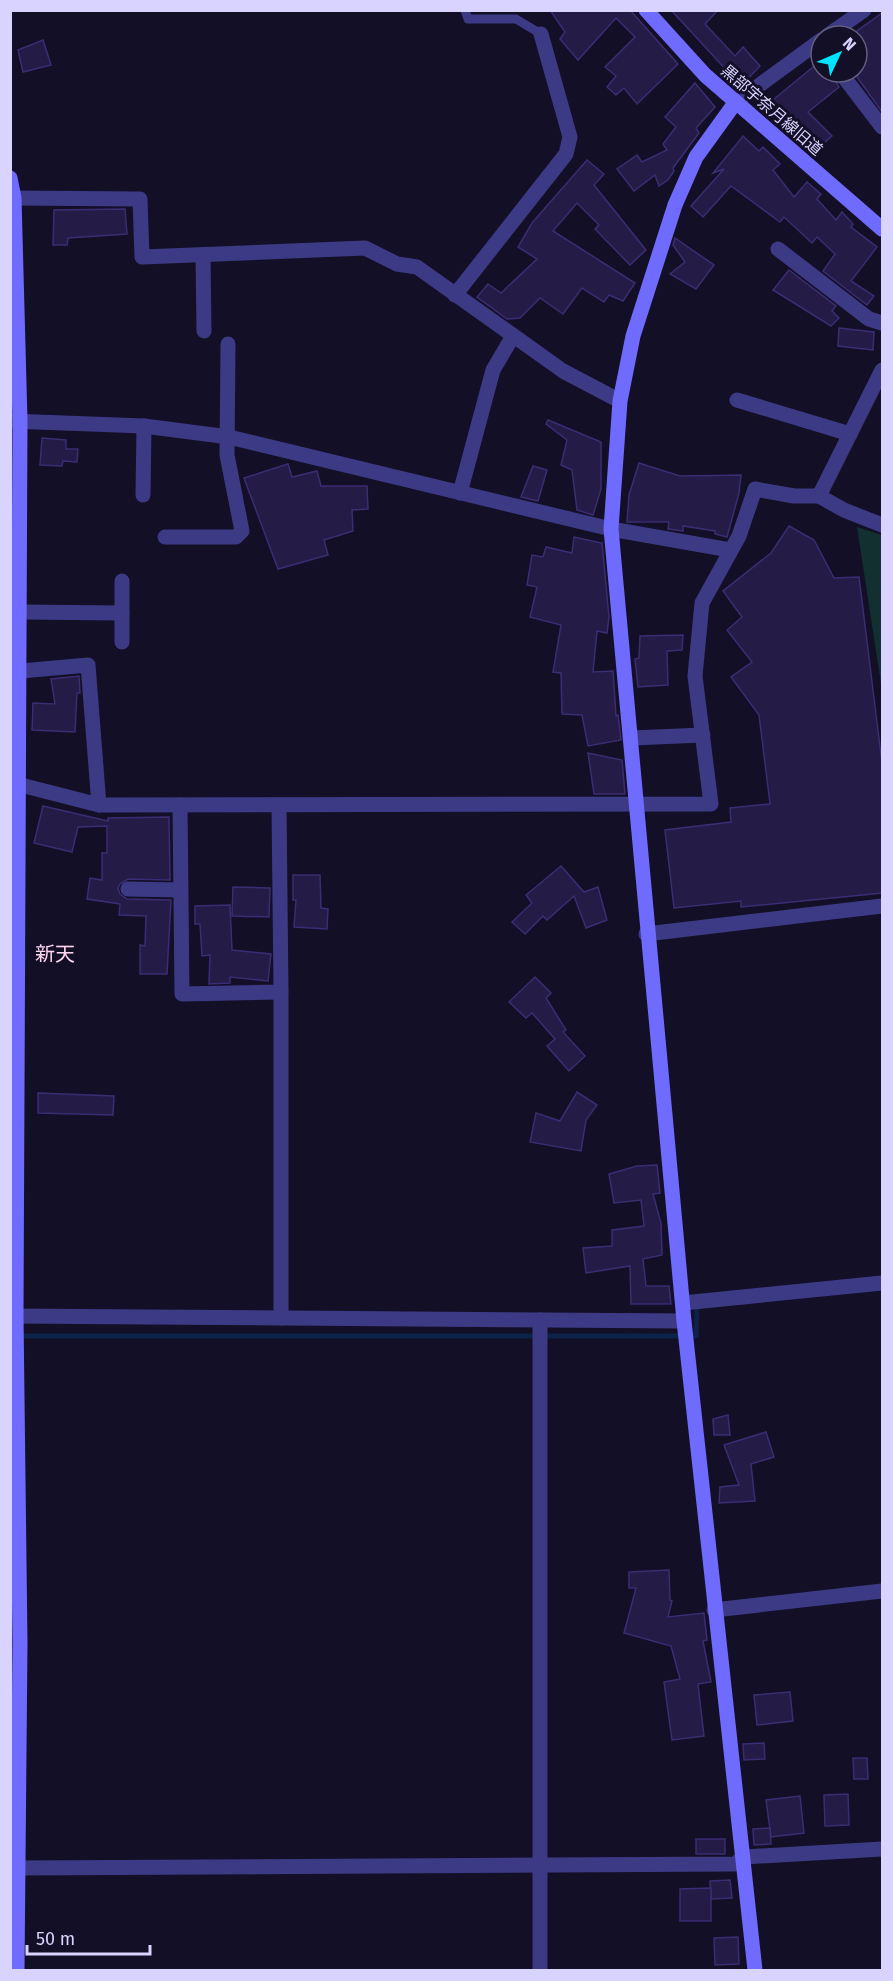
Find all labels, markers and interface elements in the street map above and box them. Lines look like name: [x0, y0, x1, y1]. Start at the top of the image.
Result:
north arrow: [809, 24, 869, 84]
text: N: [839, 34, 860, 54]
street label: 黒部宇奈月線旧道: [717, 61, 827, 159]
district label: 新天: [35, 942, 75, 966]
scale bar: [27, 1918, 150, 1956]
text: 50 m: [36, 1928, 75, 1950]

